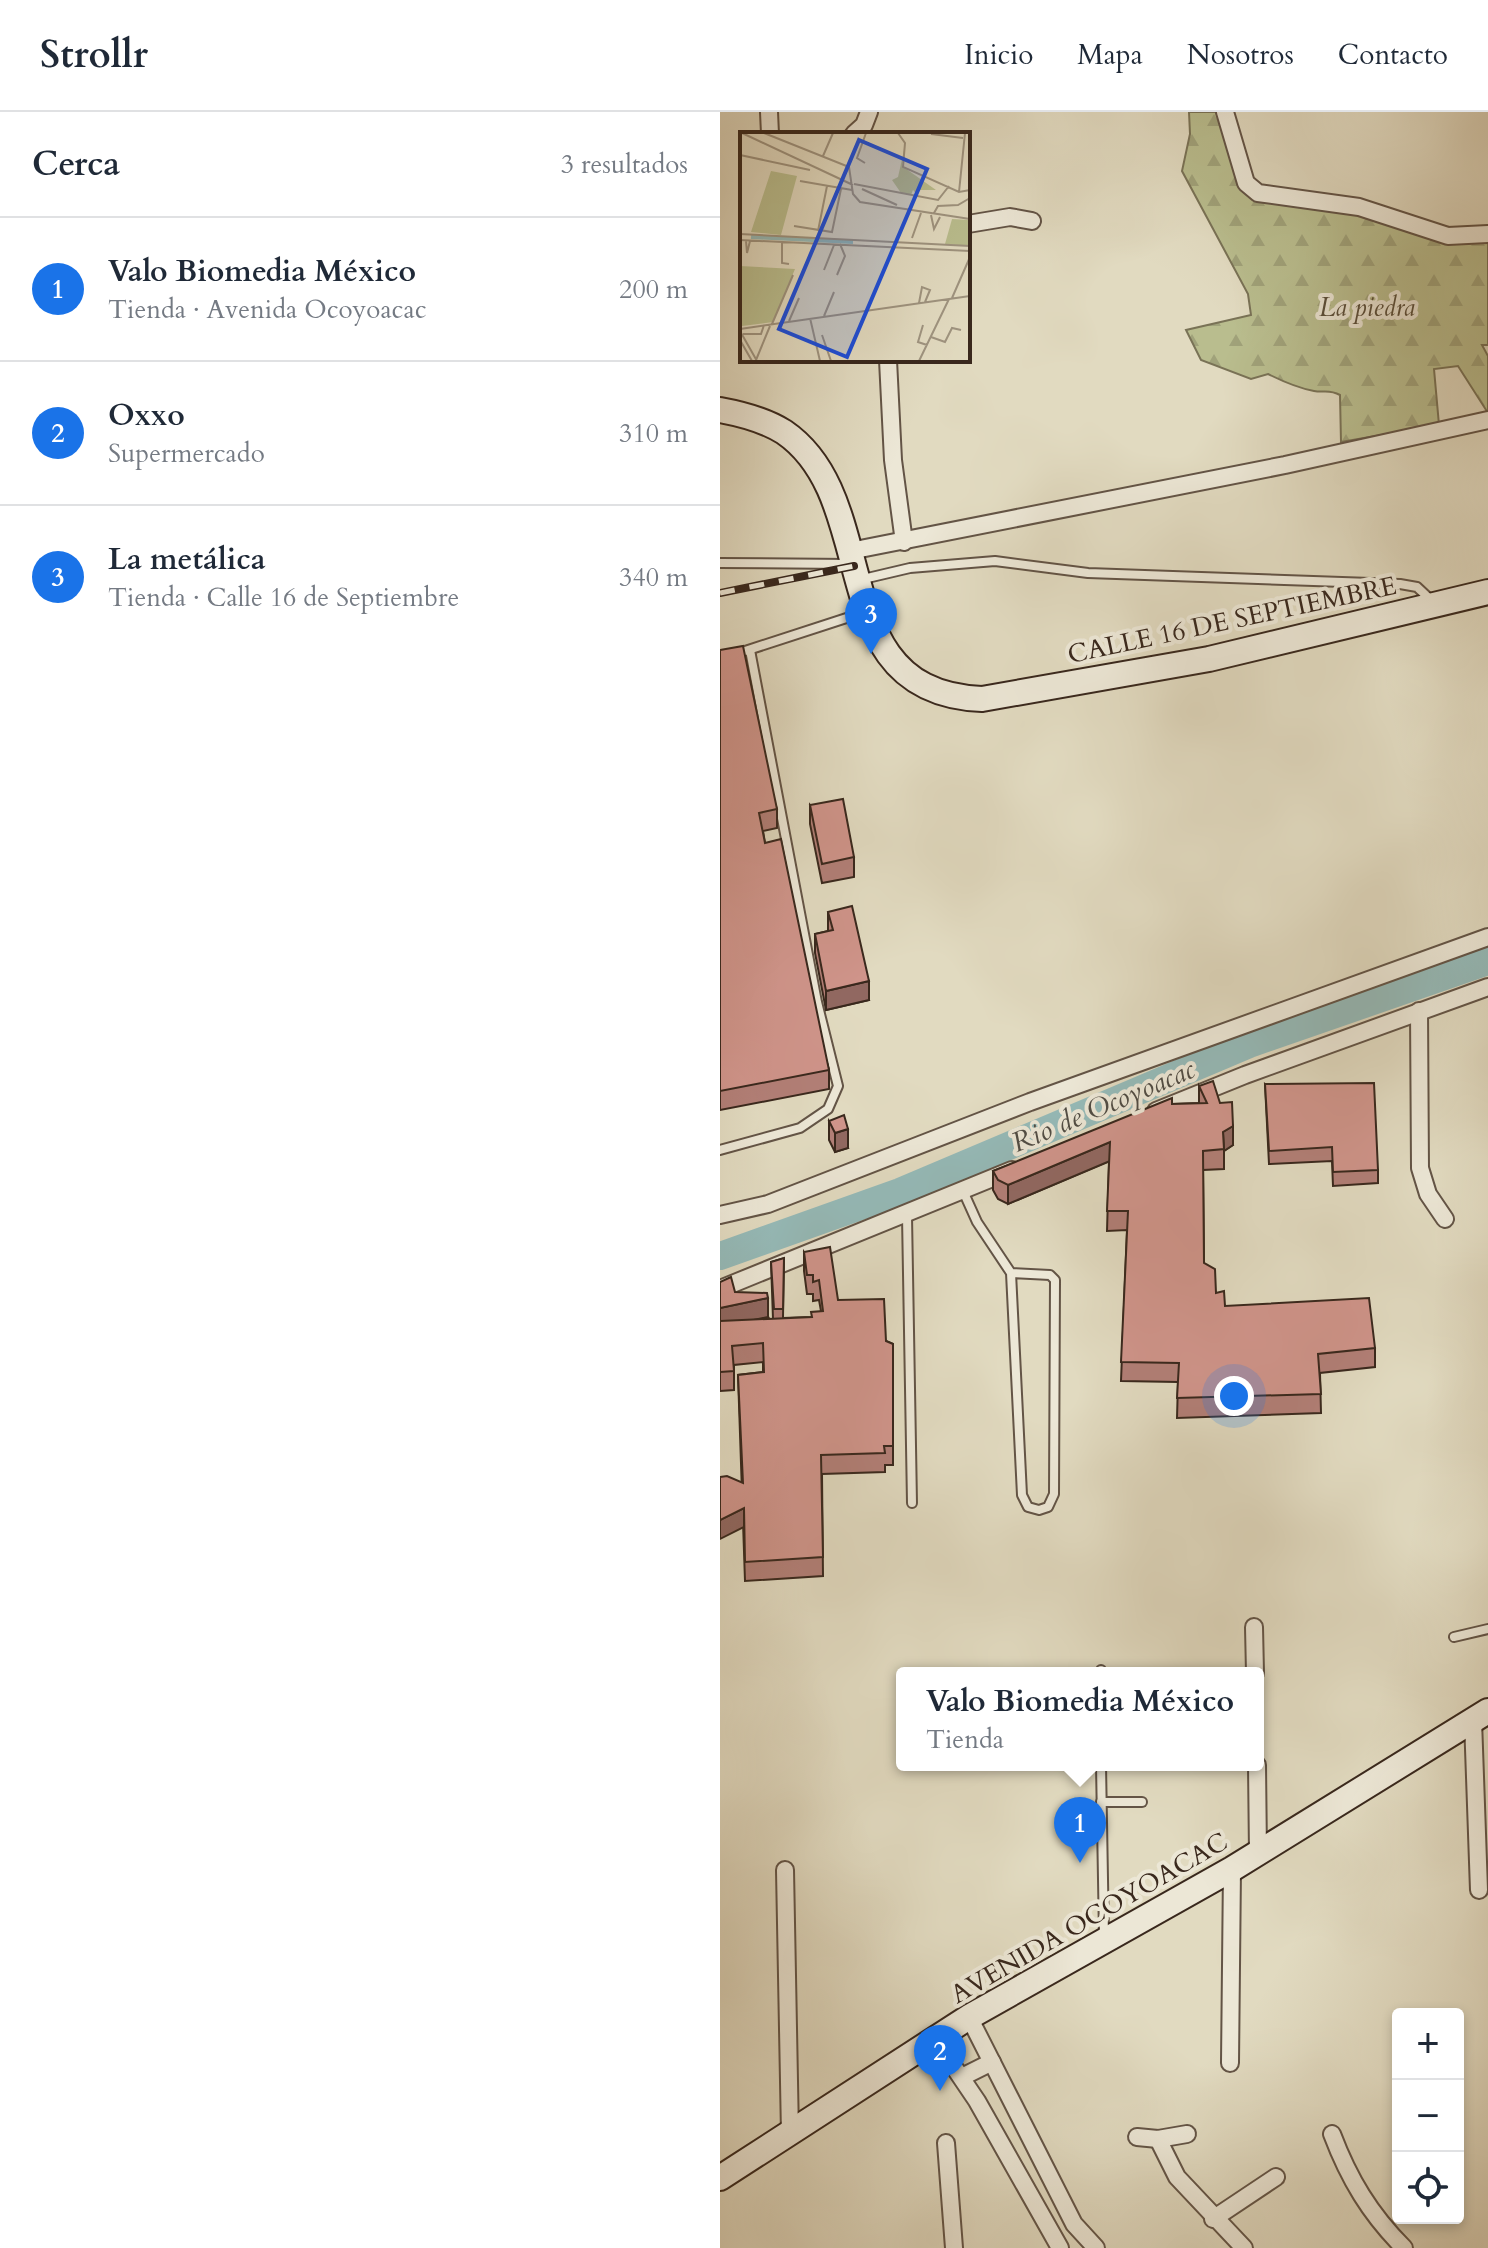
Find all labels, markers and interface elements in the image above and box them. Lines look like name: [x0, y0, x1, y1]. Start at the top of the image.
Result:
text: Strollr: [40, 29, 148, 81]
text: Inicio: [964, 36, 1033, 74]
text: Mapa: [1077, 36, 1143, 74]
text: Nosotros: [1187, 36, 1294, 74]
text: Contacto: [1338, 36, 1448, 74]
inset map: [740, 132, 970, 362]
text: Cerca: [32, 141, 120, 187]
text: 3 resultados: [561, 147, 688, 182]
text: Valo Biomedia México: [108, 251, 416, 292]
text: 1: [51, 272, 65, 307]
text: 200 m: [619, 272, 688, 307]
park label: La piedra: [1319, 290, 1415, 325]
text: Tienda · Avenida Ocoyoacac: [108, 292, 427, 327]
text: Oxxo: [108, 395, 185, 436]
text: 2: [51, 416, 65, 451]
text: 310 m: [619, 416, 688, 451]
text: Supermercado: [108, 436, 265, 471]
text: La metálica: [108, 539, 266, 580]
text: 3: [51, 560, 65, 595]
text: 340 m: [619, 560, 688, 595]
street label: CALLE 16 DE SEPTIEMBRE: [1064, 568, 1400, 672]
text: Tienda · Calle 16 de Septiembre: [108, 580, 459, 615]
pin: 3: [845, 588, 897, 654]
water label: Rio de Ocoyoacac: [1006, 1050, 1201, 1162]
your location: [1214, 1376, 1254, 1416]
popup: [896, 1667, 1264, 1771]
text: Valo Biomedia México: [926, 1681, 1234, 1722]
text: Tienda: [926, 1722, 1004, 1757]
pin: 1: [1054, 1797, 1106, 1863]
street label: AVENIDA OCOYOACAC: [944, 1824, 1234, 2012]
map controls: [1392, 2008, 1464, 2224]
button: +: [1392, 2008, 1464, 2080]
pin: 2: [914, 2025, 966, 2091]
button: −: [1392, 2080, 1464, 2152]
button: locate: [1392, 2152, 1464, 2224]

